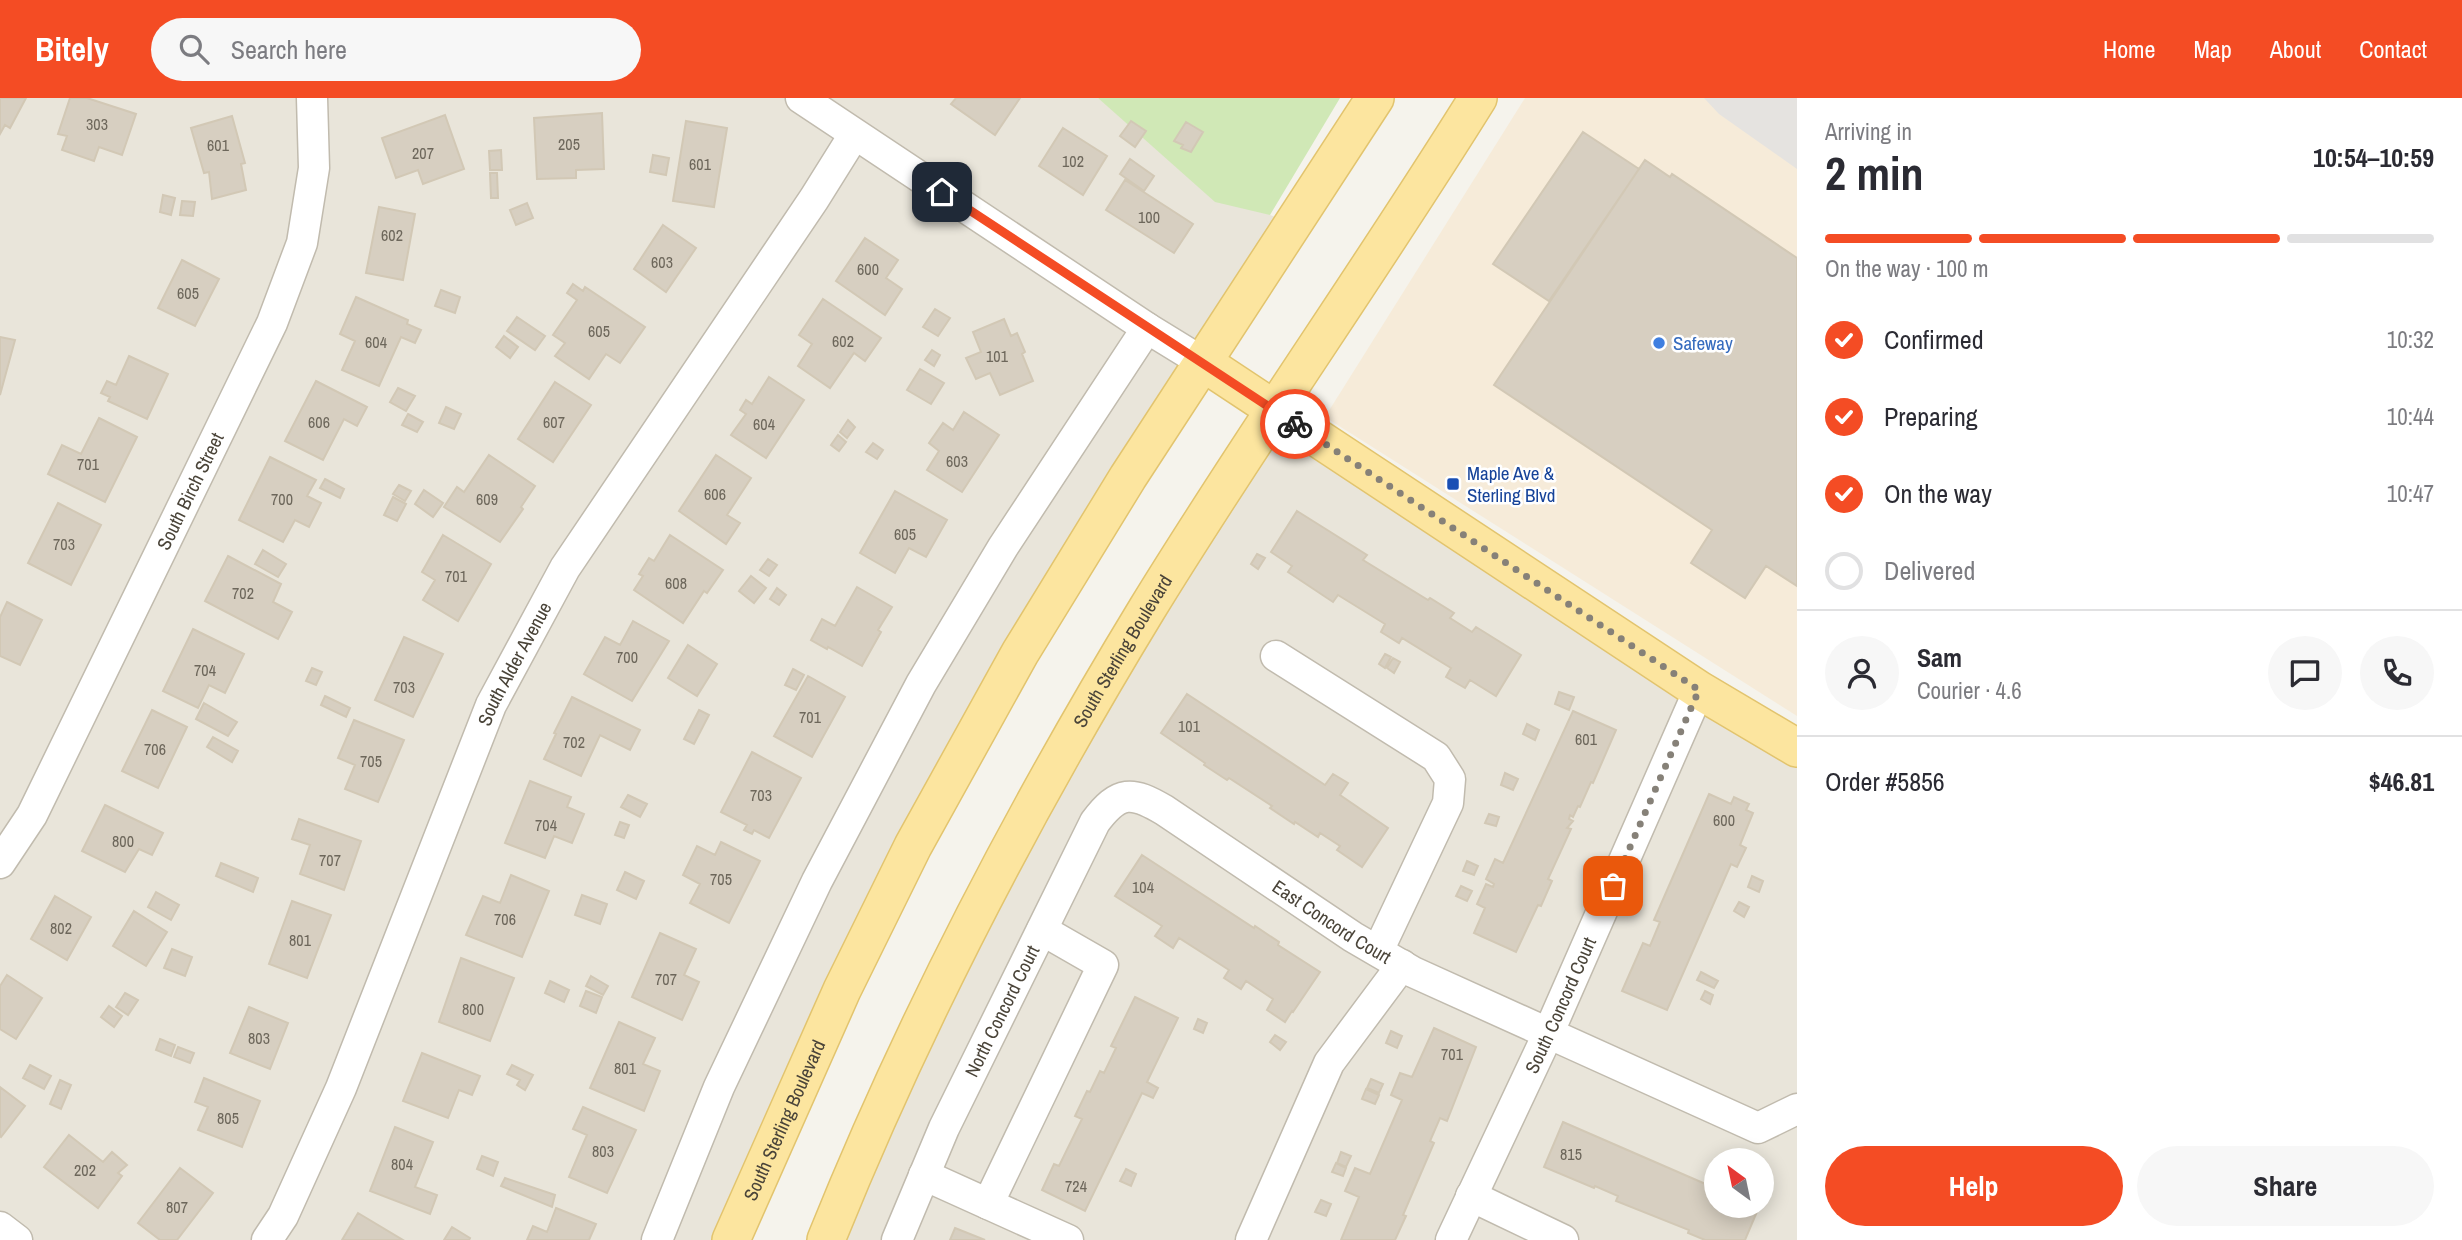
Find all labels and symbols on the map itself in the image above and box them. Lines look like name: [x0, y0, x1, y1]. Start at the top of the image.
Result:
house number: 303: [86, 113, 108, 135]
house number: 205: [558, 133, 580, 155]
house number: 601: [207, 134, 230, 156]
house number: 207: [412, 142, 434, 164]
house number: 102: [1062, 150, 1084, 172]
house number: 601: [689, 153, 712, 175]
pin: [912, 162, 972, 222]
house number: 100: [1138, 206, 1160, 228]
house number: 602: [381, 224, 403, 246]
house number: 603: [651, 251, 673, 273]
house number: 600: [857, 258, 879, 280]
house number: 605: [177, 282, 199, 304]
house number: 605: [588, 320, 610, 342]
house number: 602: [832, 330, 854, 352]
place label: Safeway: [1673, 330, 1733, 356]
house number: 604: [365, 331, 387, 353]
marker: Safeway: [1651, 335, 1667, 351]
house number: 101: [986, 345, 1009, 367]
courier: [1260, 389, 1330, 459]
house number: 606: [308, 411, 330, 433]
house number: 607: [543, 411, 565, 433]
house number: 604: [753, 413, 775, 435]
street label: South Birch Street: [150, 428, 230, 554]
house number: 603: [946, 450, 968, 472]
house number: 701: [77, 453, 100, 475]
place label: Maple Ave & Sterling Blvd: [1467, 460, 1555, 508]
marker: Maple Ave & Sterling Blvd: [1445, 476, 1461, 492]
house number: 606: [704, 483, 726, 505]
house number: 700: [271, 488, 293, 510]
house number: 609: [476, 488, 498, 510]
house number: 605: [894, 523, 916, 545]
house number: 703: [53, 533, 75, 555]
house number: 701: [445, 565, 468, 587]
street label: South Sterling Boulevard: [1067, 570, 1178, 732]
house number: 608: [665, 572, 687, 594]
house number: 702: [232, 582, 254, 604]
street label: South Alder Avenue: [471, 597, 557, 729]
house number: 700: [616, 646, 638, 668]
house number: 704: [194, 659, 216, 681]
house number: 703: [393, 676, 415, 698]
house number: 701: [799, 706, 822, 728]
house number: 101: [1178, 715, 1201, 737]
house number: 601: [1575, 728, 1598, 750]
house number: 702: [563, 731, 585, 753]
house number: 706: [144, 738, 166, 760]
house number: 705: [360, 750, 382, 772]
house number: 703: [750, 784, 772, 806]
house number: 600: [1713, 809, 1735, 831]
house number: 704: [535, 814, 557, 836]
house number: 800: [112, 830, 134, 852]
house number: 707: [319, 849, 341, 871]
pin: [1583, 856, 1643, 916]
house number: 705: [710, 868, 732, 890]
street label: East Concord Court: [1267, 873, 1397, 970]
house number: 104: [1132, 876, 1154, 898]
house number: 706: [494, 908, 516, 930]
house number: 802: [50, 917, 72, 939]
house number: 801: [289, 929, 312, 951]
street label: South Concord Court: [1518, 932, 1602, 1077]
street label: North Concord Court: [958, 940, 1046, 1081]
house number: 707: [655, 968, 677, 990]
house number: 800: [462, 998, 484, 1020]
house number: 803: [248, 1027, 270, 1049]
street label: South Sterling Boulevard: [737, 1036, 831, 1205]
house number: 701: [1441, 1043, 1464, 1065]
house number: 801: [614, 1057, 637, 1079]
house number: 805: [217, 1107, 239, 1129]
house number: 803: [592, 1140, 614, 1162]
house number: 815: [1560, 1143, 1582, 1165]
north arrow: [1704, 1148, 1774, 1218]
house number: 804: [391, 1153, 413, 1175]
house number: 202: [74, 1159, 96, 1181]
house number: 724: [1065, 1175, 1087, 1197]
house number: 807: [166, 1196, 188, 1218]

